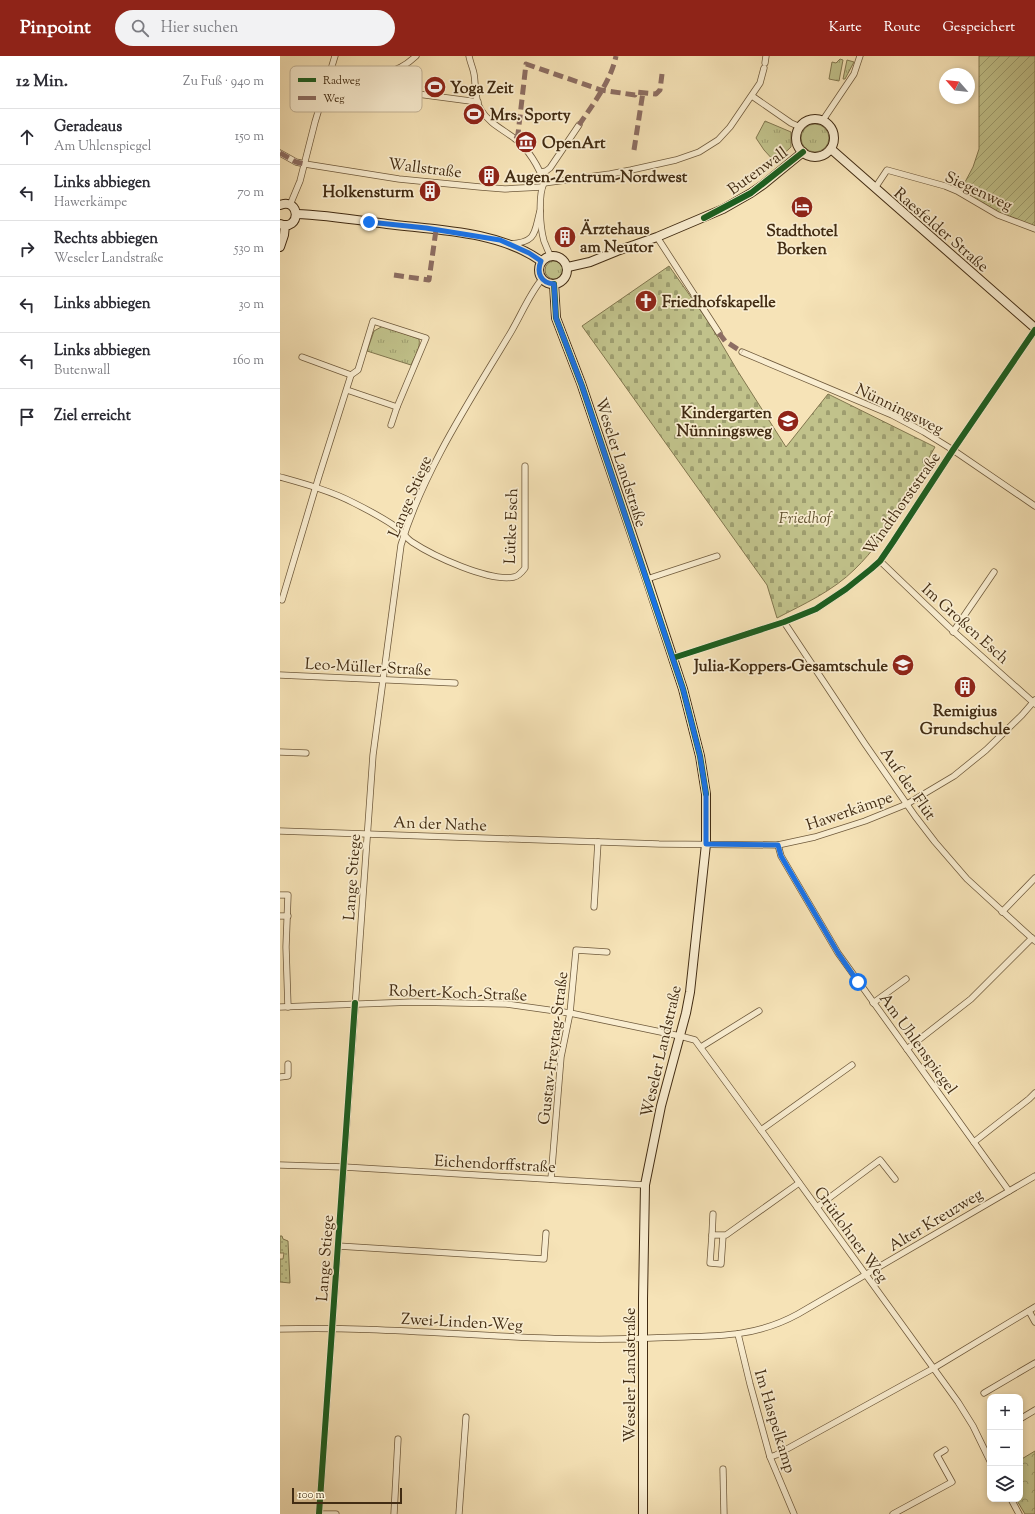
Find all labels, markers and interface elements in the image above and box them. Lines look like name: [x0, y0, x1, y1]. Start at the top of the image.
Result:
search box: [115, 10, 395, 46]
text: Pinpoint: [20, 15, 91, 42]
icon: search: [129, 17, 151, 39]
text: Hier suchen: [161, 18, 238, 39]
text: Karte: [829, 18, 862, 38]
text: Route: [884, 18, 920, 38]
text: Gespeichert: [942, 18, 1015, 38]
legend: [290, 66, 422, 112]
north arrow: [939, 68, 975, 104]
text: 12 Min.: [16, 70, 68, 94]
text: Zu Fuß · 940 m: [183, 73, 264, 91]
text: Radweg: [323, 73, 361, 89]
sports icon: Yoga Zeit: [422, 74, 448, 100]
place label: Yoga Zeit: [450, 78, 514, 101]
text: Weg: [323, 91, 345, 107]
sports icon: Mrs. Sporty: [461, 101, 487, 127]
place label: Mrs. Sporty: [490, 105, 571, 128]
text: Geradeaus: [54, 117, 122, 138]
icon: ahead: [16, 126, 38, 148]
text: 150 m: [235, 128, 264, 146]
museum icon: OpenArt: [513, 129, 539, 155]
place label: OpenArt: [542, 133, 606, 156]
text: Am Uhlenspiegel: [54, 138, 151, 156]
street label: Butenwall: [724, 142, 794, 202]
street label: Wallstraße: [386, 154, 463, 185]
building icon: Augen-Zentrum-Nordwest: [476, 163, 502, 189]
place label: Augen-Zentrum-Nordwest: [504, 167, 688, 190]
street label: Siegenweg: [940, 167, 1016, 218]
text: Links abbiegen: [54, 173, 151, 194]
building icon: Holkensturm: [417, 178, 443, 204]
icon: left: [16, 182, 38, 204]
place label: Holkensturm: [323, 182, 415, 205]
street label: Raesfelder Straße: [888, 183, 993, 279]
text: 70 m: [237, 184, 264, 202]
text: Hawerkämpe: [54, 194, 127, 212]
hotel icon: Stadthotel Borken: [789, 194, 815, 220]
route end: [360, 213, 378, 231]
place label: Ärztehaus am Neutor: [580, 219, 654, 260]
place label: Stadthotel Borken: [766, 221, 838, 262]
building icon: Ärztehaus am Neutor: [552, 224, 578, 250]
text: Rechts abbiegen: [54, 229, 158, 250]
icon: right: [16, 238, 38, 260]
text: 530 m: [234, 240, 264, 258]
text: Weseler Landstraße: [54, 250, 164, 268]
church icon: Friedhofskapelle: [633, 288, 659, 314]
place label: Friedhofskapelle: [662, 292, 776, 315]
icon: left: [16, 294, 38, 316]
text: Links abbiegen: [54, 294, 151, 315]
text: 30 m: [238, 296, 264, 314]
text: Links abbiegen: [54, 341, 151, 362]
icon: left: [16, 350, 38, 372]
text: 160 m: [233, 352, 264, 370]
text: Butenwall: [54, 362, 110, 380]
street label: Nünningsweg: [851, 379, 947, 442]
street label: Weseler Landstraße: [588, 395, 651, 530]
place label: Kindergarten Nünningsweg: [676, 403, 773, 444]
icon: arrive: [16, 406, 38, 428]
text: Ziel erreicht: [54, 406, 131, 427]
school or university icon: Kindergarten Nünningsweg: [775, 408, 801, 434]
street label: Windthorststraße: [859, 448, 947, 561]
street label: Lange Stiege: [384, 452, 439, 542]
street label: Lütke Esch: [500, 487, 525, 565]
park label: Friedhof: [779, 508, 834, 531]
street label: Im Großen Esch: [915, 579, 1014, 671]
school or university icon: Julia-Koppers-Gesamtschule: [890, 652, 916, 678]
street label: Leo-Müller-Straße: [304, 654, 432, 683]
place label: Julia-Koppers-Gesamtschule: [692, 656, 889, 679]
building icon: Remigius Grundschule: [952, 674, 978, 700]
place label: Remigius Grundschule: [920, 701, 1011, 742]
street label: Auf der Flüt: [873, 743, 941, 826]
street label: Hawerkämpe: [803, 787, 896, 838]
street label: An der Nathe: [393, 812, 487, 839]
street label: Lange Stiege: [339, 833, 368, 921]
street label: Gustav-Freytag-Straße: [534, 970, 575, 1126]
route start: [849, 973, 867, 991]
street label: Robert-Koch-Straße: [388, 981, 528, 1008]
street label: Weseler Landstraße: [636, 983, 689, 1120]
street label: Am Uhlenspiegel: [872, 989, 962, 1100]
street label: Eichendorffstraße: [434, 1151, 556, 1180]
street label: Grütlohner Weg: [807, 1183, 893, 1288]
street label: Alter Kreuzweg: [885, 1184, 988, 1258]
street label: Lange Stiege: [312, 1214, 341, 1302]
street label: Weseler Landstraße: [620, 1308, 643, 1442]
street label: Zwei-Linden-Weg: [400, 1309, 523, 1338]
street label: Im Haspelkamp: [747, 1367, 800, 1476]
map controls: [987, 1394, 1023, 1502]
button: +: [987, 1394, 1023, 1430]
button: −: [987, 1430, 1023, 1466]
button: layers: [987, 1466, 1023, 1502]
scale bar: [292, 1486, 402, 1505]
text: 100 m: [298, 1487, 325, 1503]

